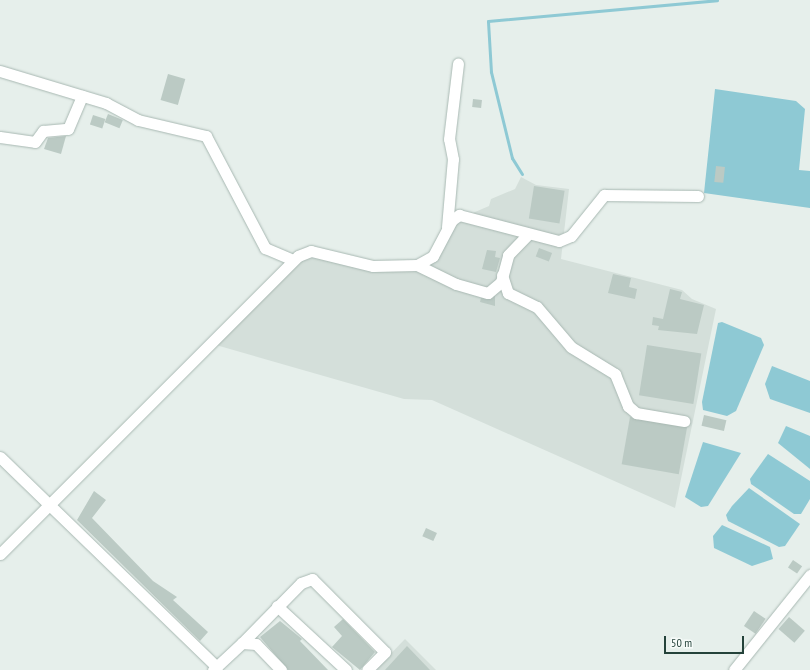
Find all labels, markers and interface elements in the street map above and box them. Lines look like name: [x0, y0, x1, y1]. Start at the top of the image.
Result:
scale bar: [666, 628, 746, 654]
text: 50 m: [671, 635, 692, 650]

